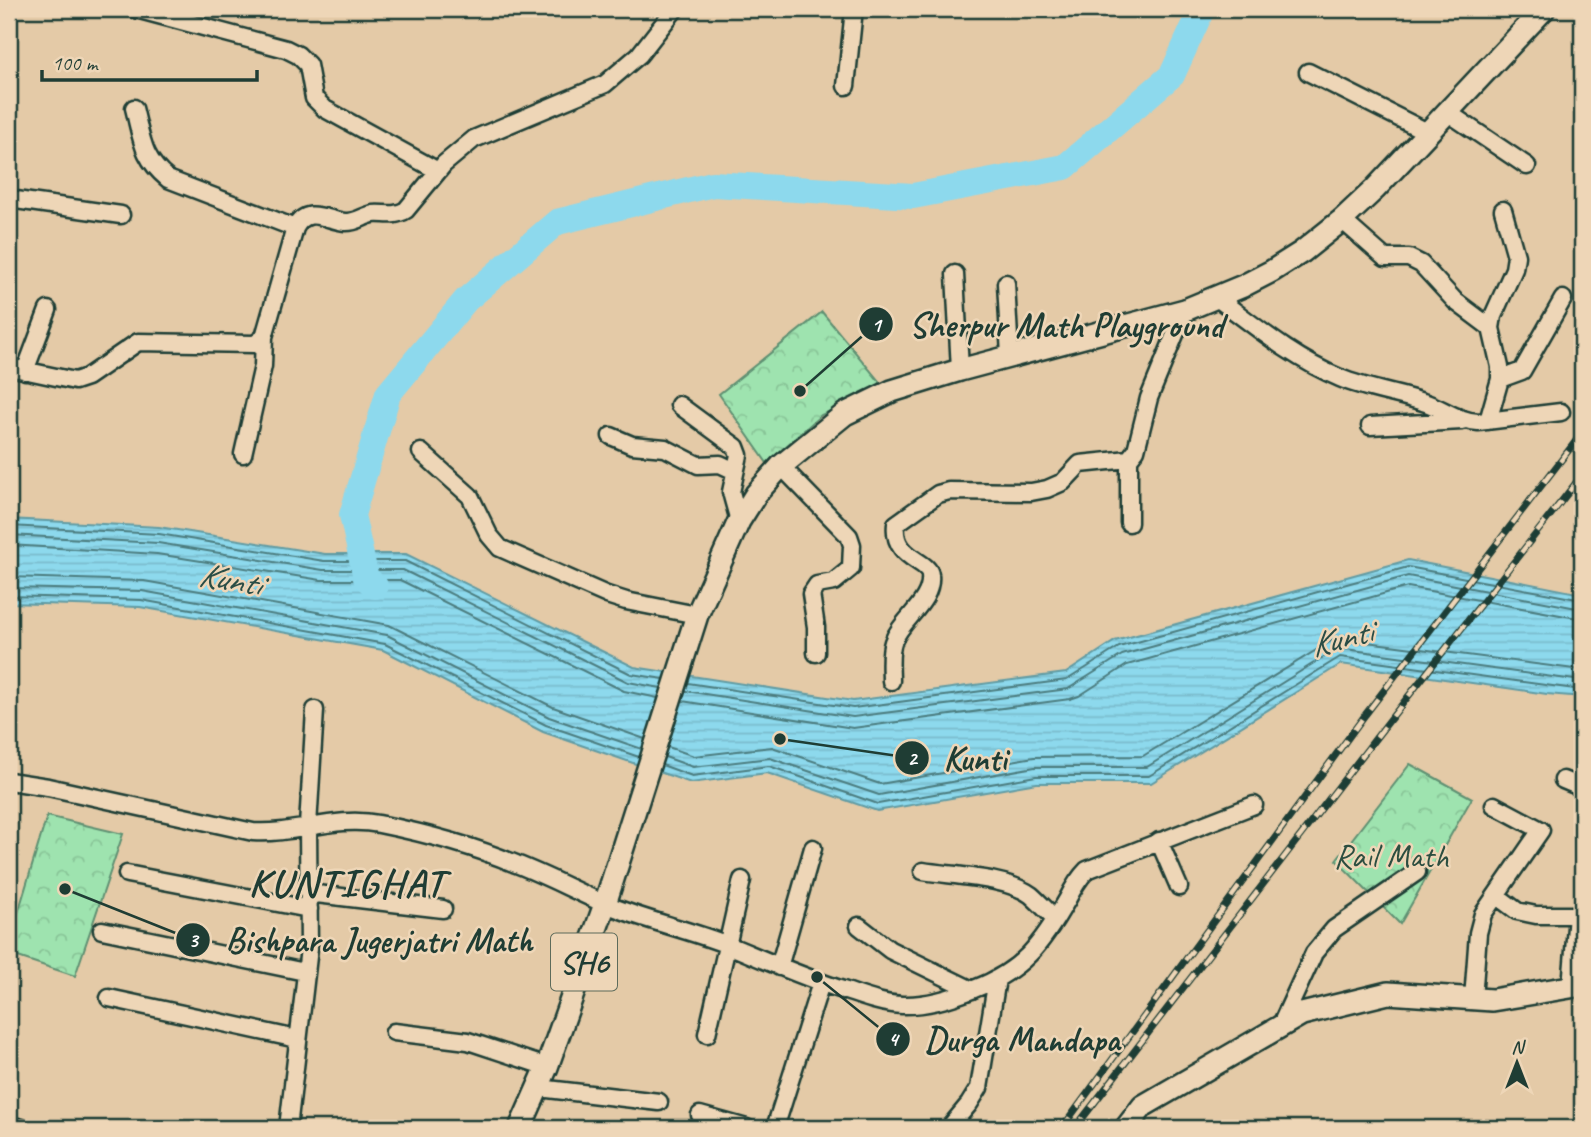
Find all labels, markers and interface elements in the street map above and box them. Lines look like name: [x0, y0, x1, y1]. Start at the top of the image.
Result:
scale bar: [42, 38, 257, 82]
text: 100 m: [52, 50, 99, 76]
callout: Sherpur Math Playground: [859, 296, 1237, 352]
text: Sherpur Math Playground: [909, 303, 1229, 348]
text: 1: [871, 312, 883, 338]
water label: Kunti: [195, 551, 273, 608]
water label: Kunti: [1305, 607, 1385, 667]
callout: Kunti: [895, 730, 1021, 786]
text: Kunti: [943, 736, 1011, 781]
text: 2: [907, 745, 919, 771]
park label: Rail Math: [1334, 835, 1449, 877]
district label: KUNTIGHAT: [249, 858, 452, 908]
callout: Bishpara Jugerjatri Math: [176, 912, 547, 968]
text: Bishpara Jugerjatri Math: [226, 918, 534, 963]
text: 3: [188, 927, 200, 953]
road number: SH6: [551, 933, 617, 990]
callout: Durga Mandapa: [875, 1011, 1133, 1067]
text: Durga Mandapa: [924, 1017, 1122, 1062]
text: 4: [888, 1026, 900, 1052]
north arrow: [1482, 1028, 1552, 1098]
text: N: [1511, 1035, 1526, 1059]

